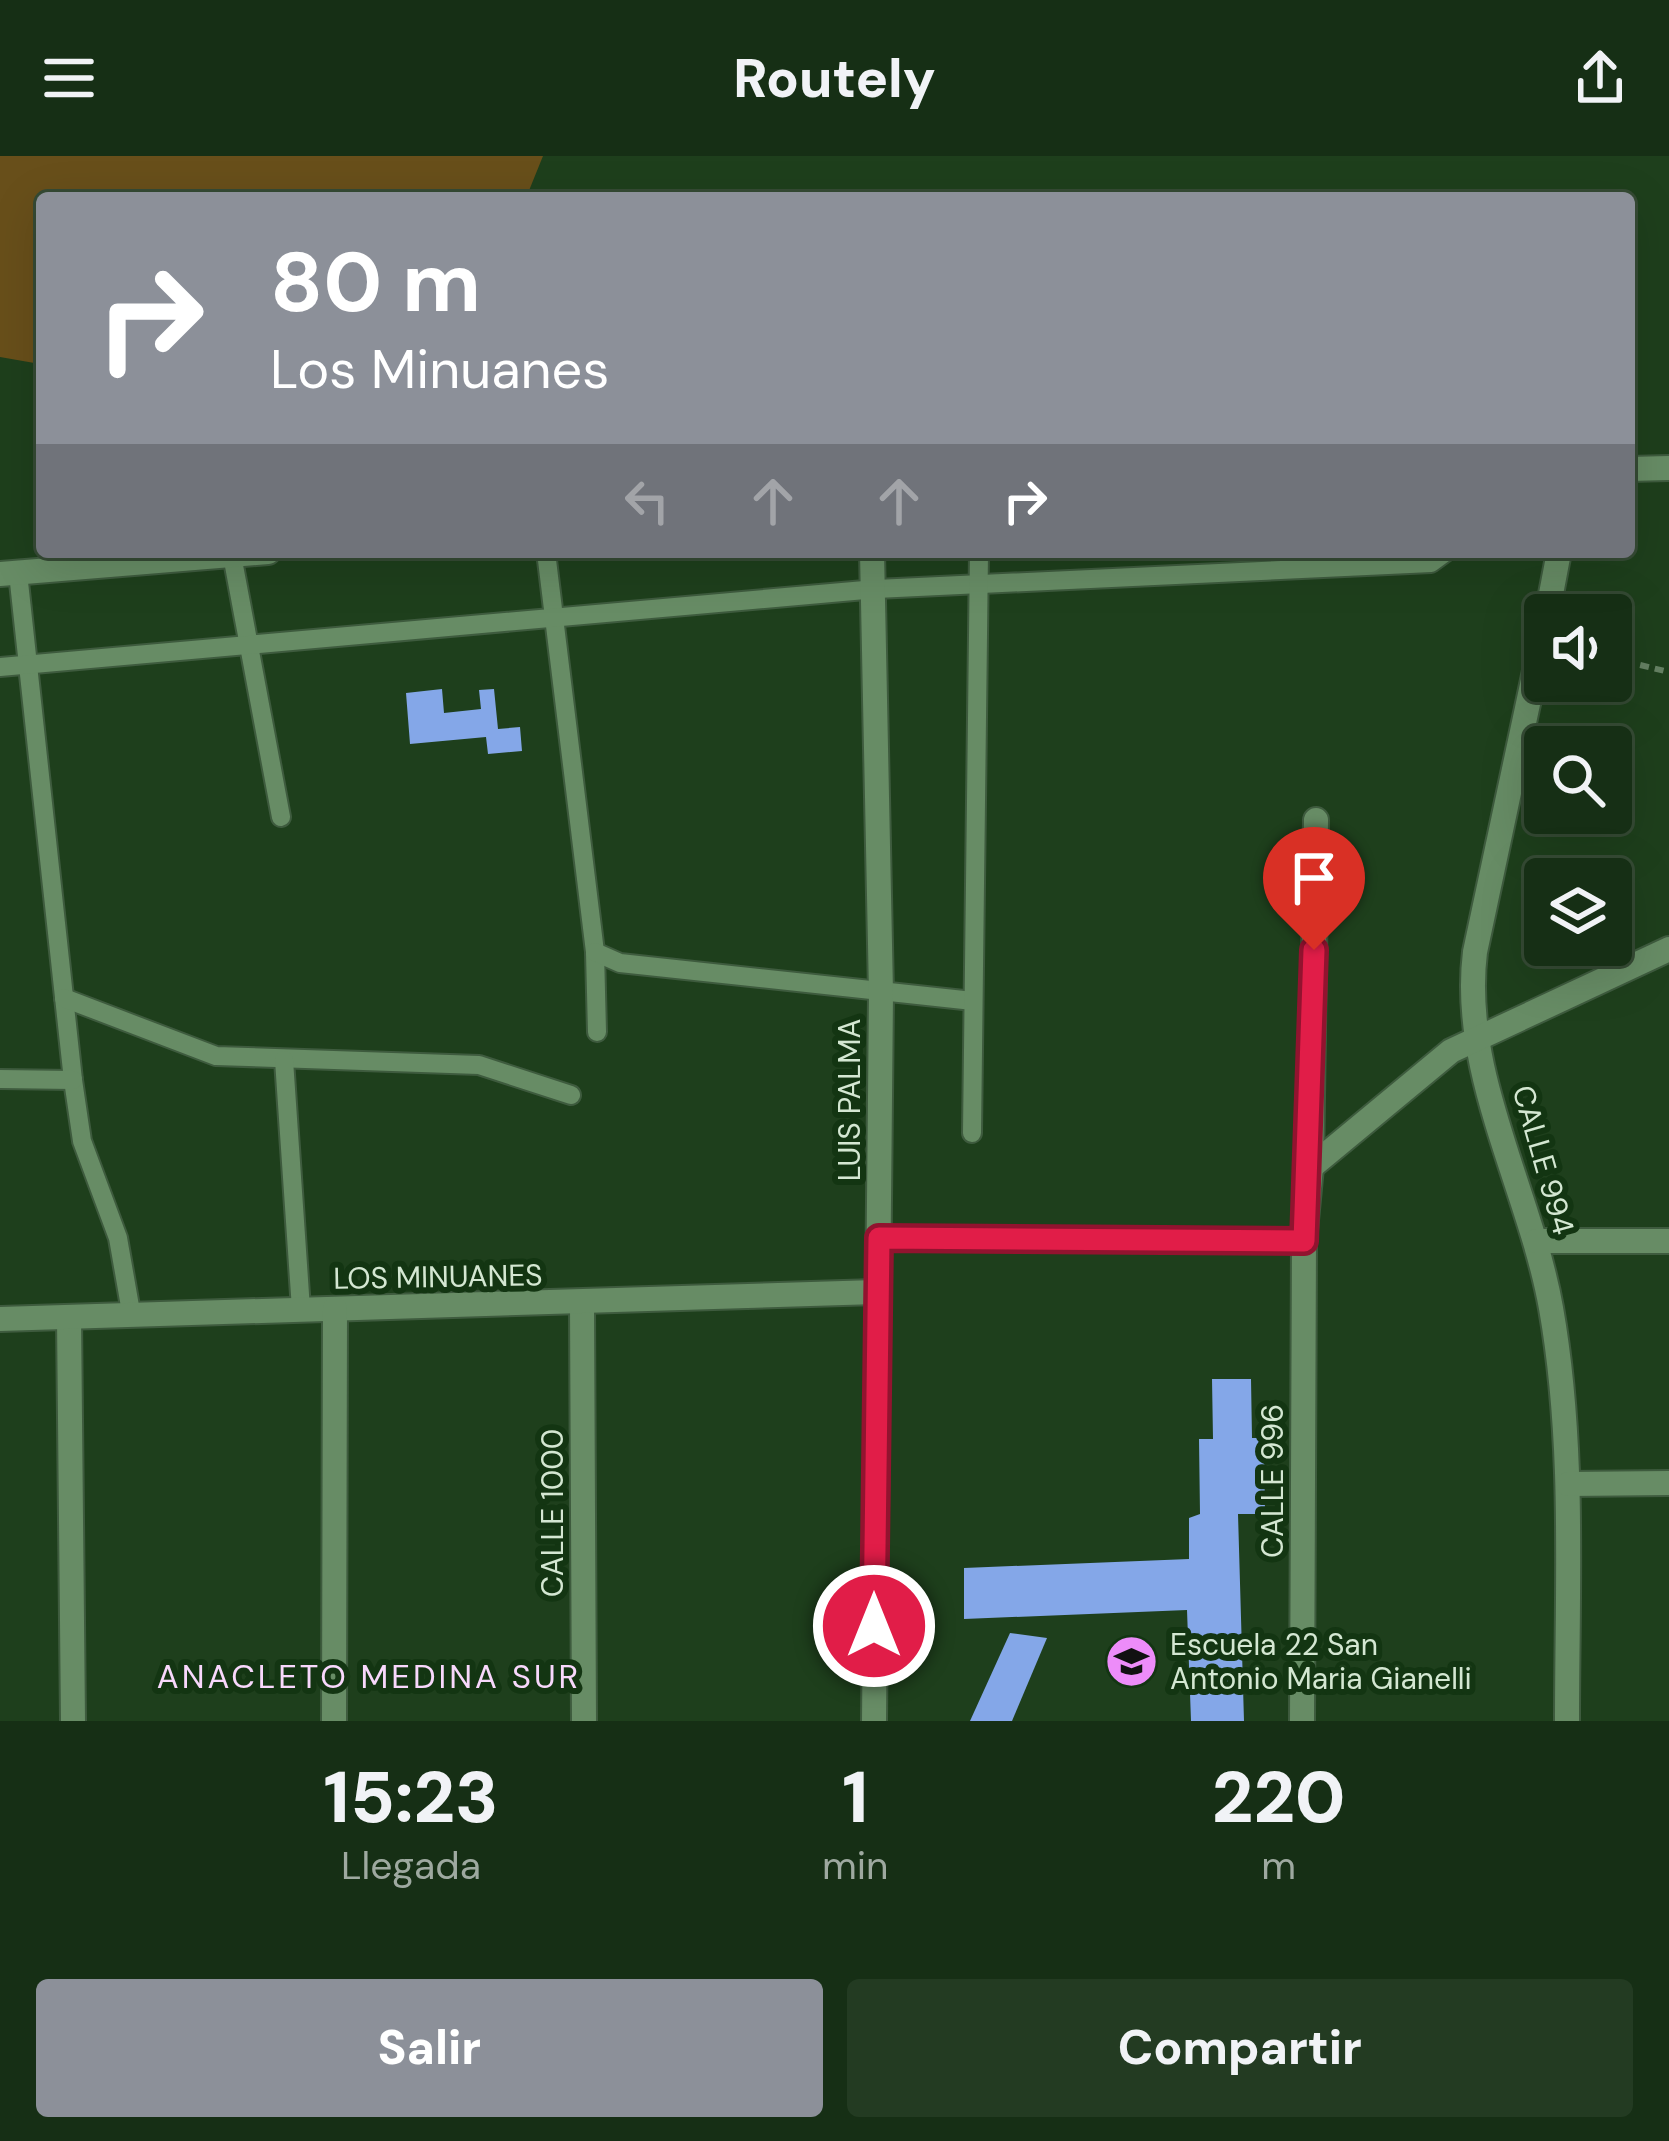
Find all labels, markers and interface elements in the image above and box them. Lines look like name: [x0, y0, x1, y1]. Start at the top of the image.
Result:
text: Routely: [733, 43, 936, 114]
icon: menu: [36, 45, 102, 111]
icon: share: [1567, 45, 1633, 111]
text: 80 m: [270, 228, 481, 337]
icon: right: [72, 240, 228, 396]
text: Los Minuanes: [270, 334, 609, 405]
icon: left: [614, 468, 680, 534]
icon: ahead: [740, 468, 806, 534]
icon: ahead: [866, 468, 932, 534]
icon: right: [992, 468, 1058, 534]
map controls: [1524, 594, 1632, 966]
button: sound: [1524, 594, 1632, 702]
button: search: [1524, 726, 1632, 834]
pin: [1263, 827, 1365, 950]
icon: arrive: [1281, 845, 1347, 911]
button: layers: [1524, 858, 1632, 966]
street label: LUIS PALMA: [830, 1019, 869, 1181]
street label: CALLE 994: [1504, 1081, 1583, 1239]
street label: LOS MINUANES: [333, 1255, 543, 1298]
street label: CALLE 996: [1253, 1404, 1292, 1558]
street label: CALLE 1000: [533, 1429, 572, 1597]
position arrow: [811, 1563, 937, 1689]
place label: Escuela 22 San Antonio Maria Gianelli: [1170, 1625, 1472, 1698]
school or university icon: Escuela 22 San Antonio Maria Gianelli: [1103, 1634, 1159, 1690]
district label: ANACLETO MEDINA SUR: [157, 1655, 581, 1698]
text: 15:23: [323, 1751, 499, 1844]
text: 1: [842, 1751, 869, 1844]
text: 220: [1212, 1751, 1346, 1844]
text: Llegada: [341, 1840, 481, 1891]
text: min: [822, 1840, 888, 1891]
text: m: [1261, 1840, 1296, 1891]
button: Salir: [36, 1979, 823, 2117]
button: Compartir: [847, 1979, 1633, 2117]

